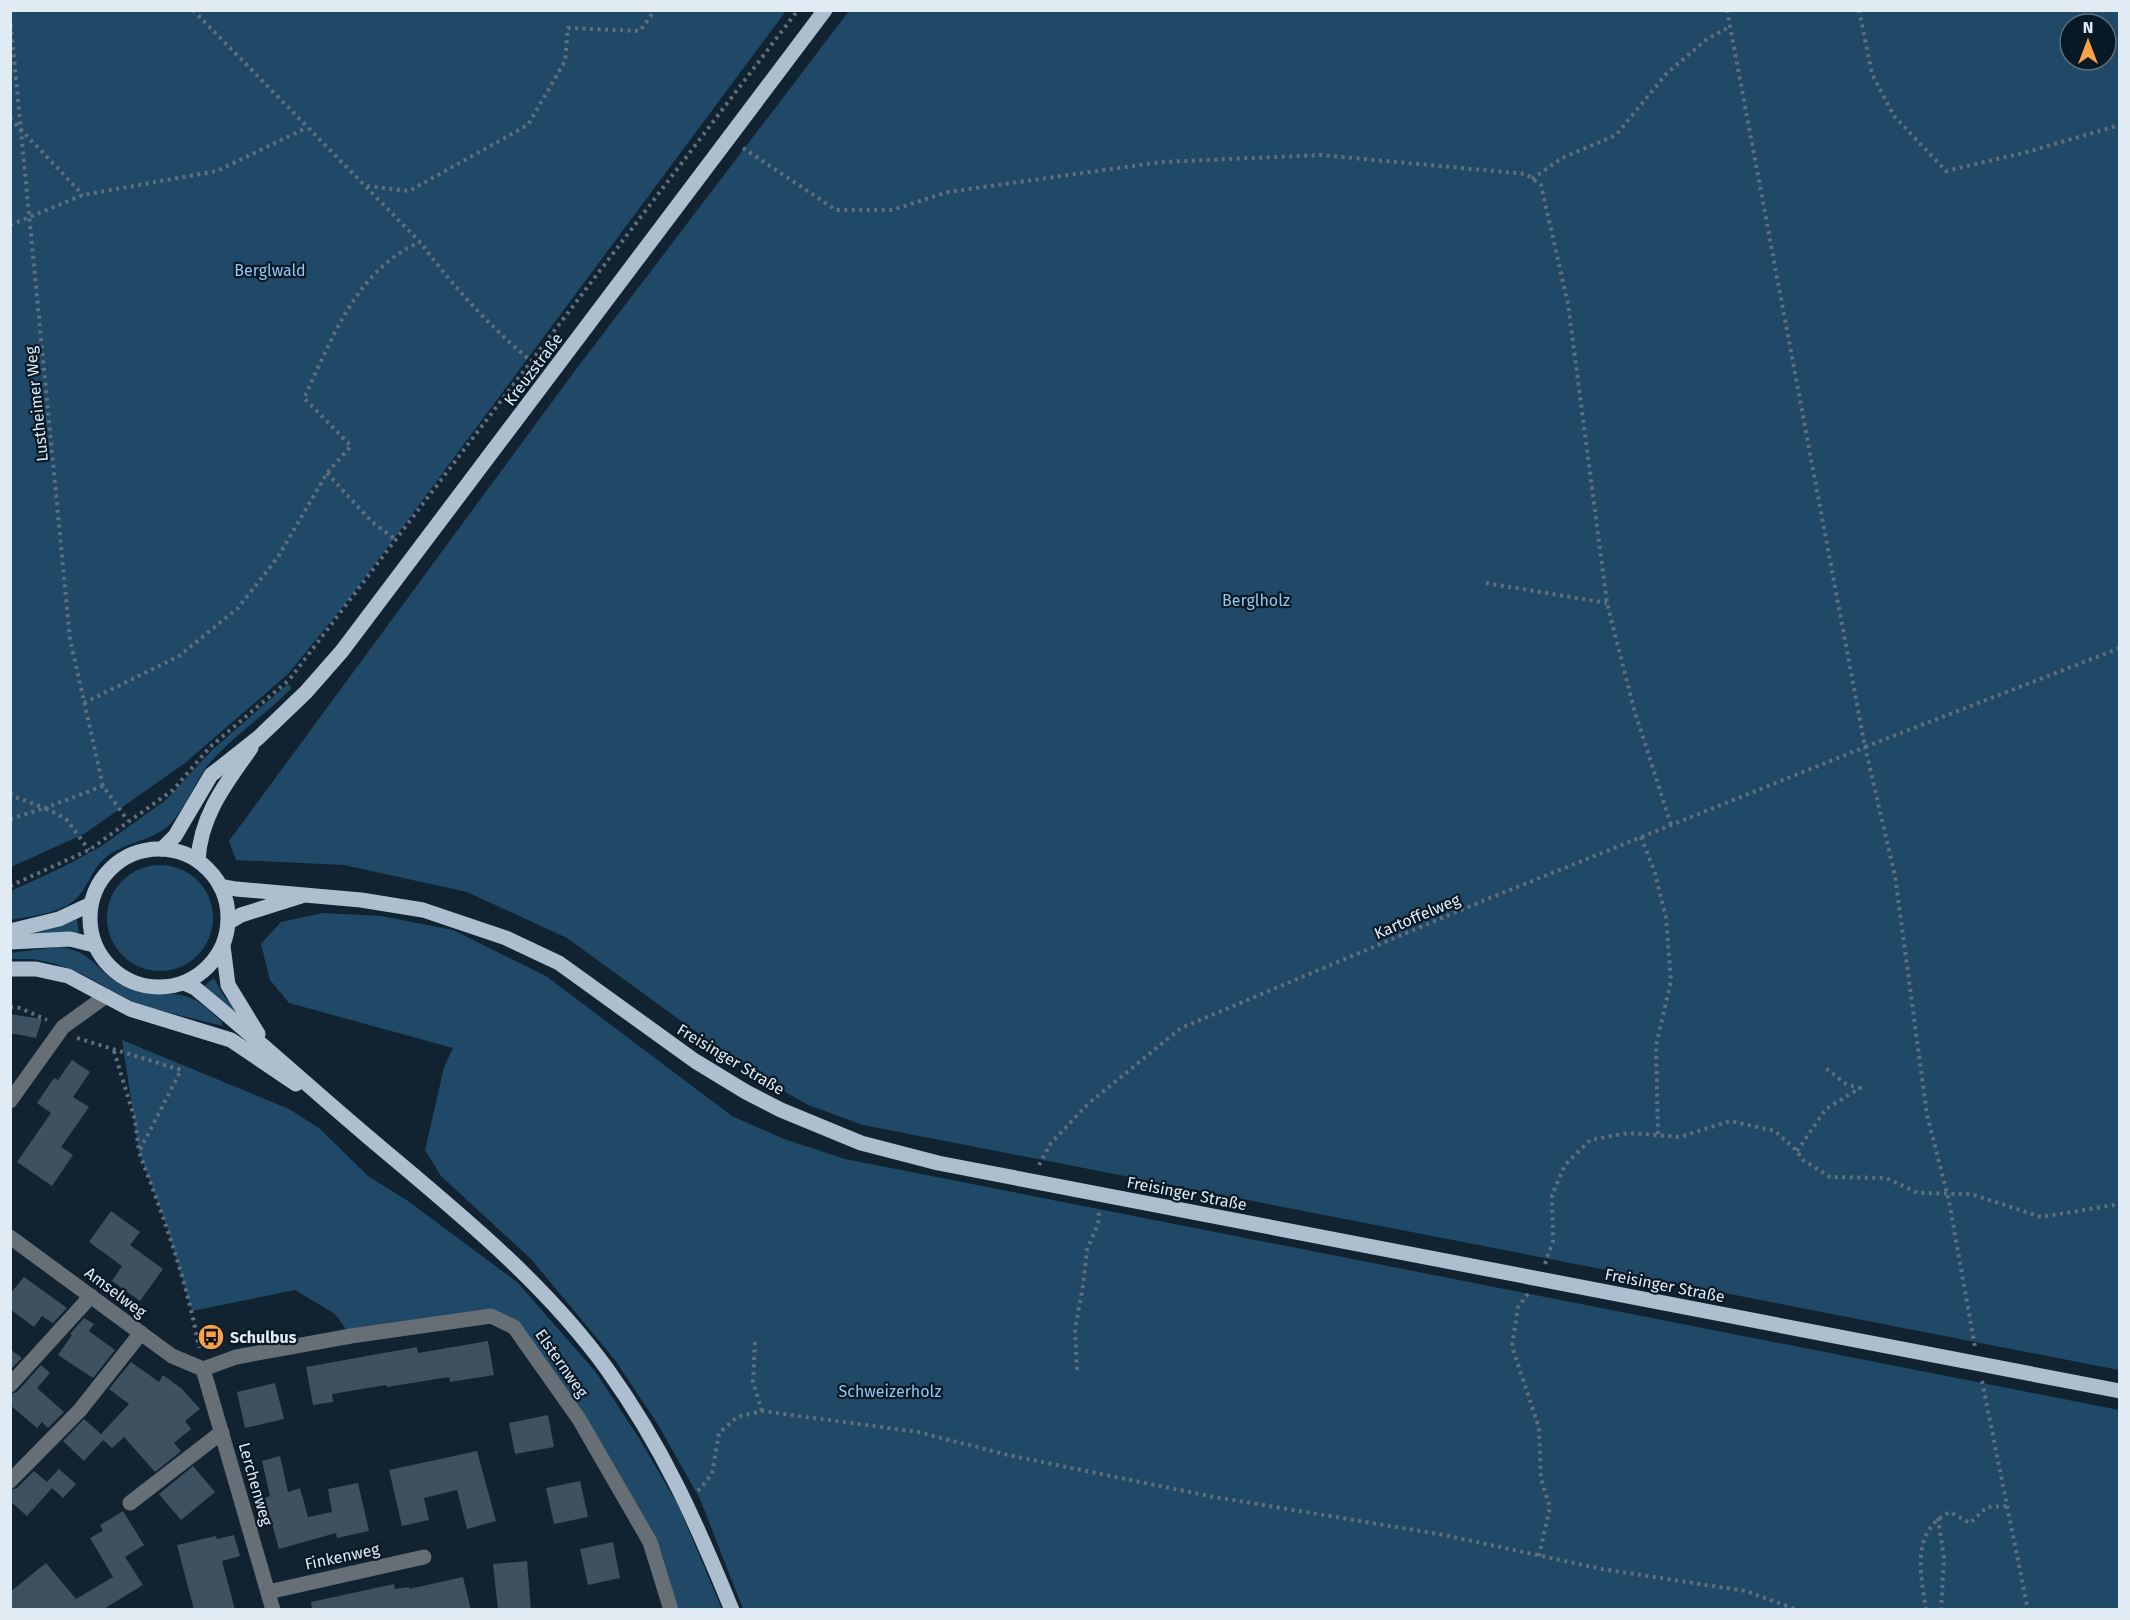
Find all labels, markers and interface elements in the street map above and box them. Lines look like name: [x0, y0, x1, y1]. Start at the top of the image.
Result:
north arrow: [2058, 12, 2118, 72]
text: N: [2083, 18, 2093, 37]
park label: Berglwald: [234, 261, 306, 280]
street label: Kreuzstraße: [500, 329, 567, 409]
street label: Lustheimer Weg: [21, 345, 52, 463]
park label: Berglholz: [1222, 591, 1290, 610]
street label: Kartoffelweg: [1371, 890, 1464, 943]
street label: Freisinger Straße: [674, 1020, 788, 1099]
street label: Freisinger Straße: [1125, 1173, 1249, 1214]
street label: Amselweg: [81, 1263, 151, 1322]
street label: Freisinger Straße: [1603, 1265, 1727, 1306]
bus stop icon: Schulbus: [196, 1322, 226, 1352]
street label: Elsternweg: [531, 1326, 592, 1402]
place label: Schulbus: [230, 1328, 297, 1347]
park label: Schweizerholz: [839, 1382, 941, 1401]
street label: Lerchenweg: [235, 1440, 277, 1529]
street label: Finkenweg: [303, 1539, 382, 1574]

